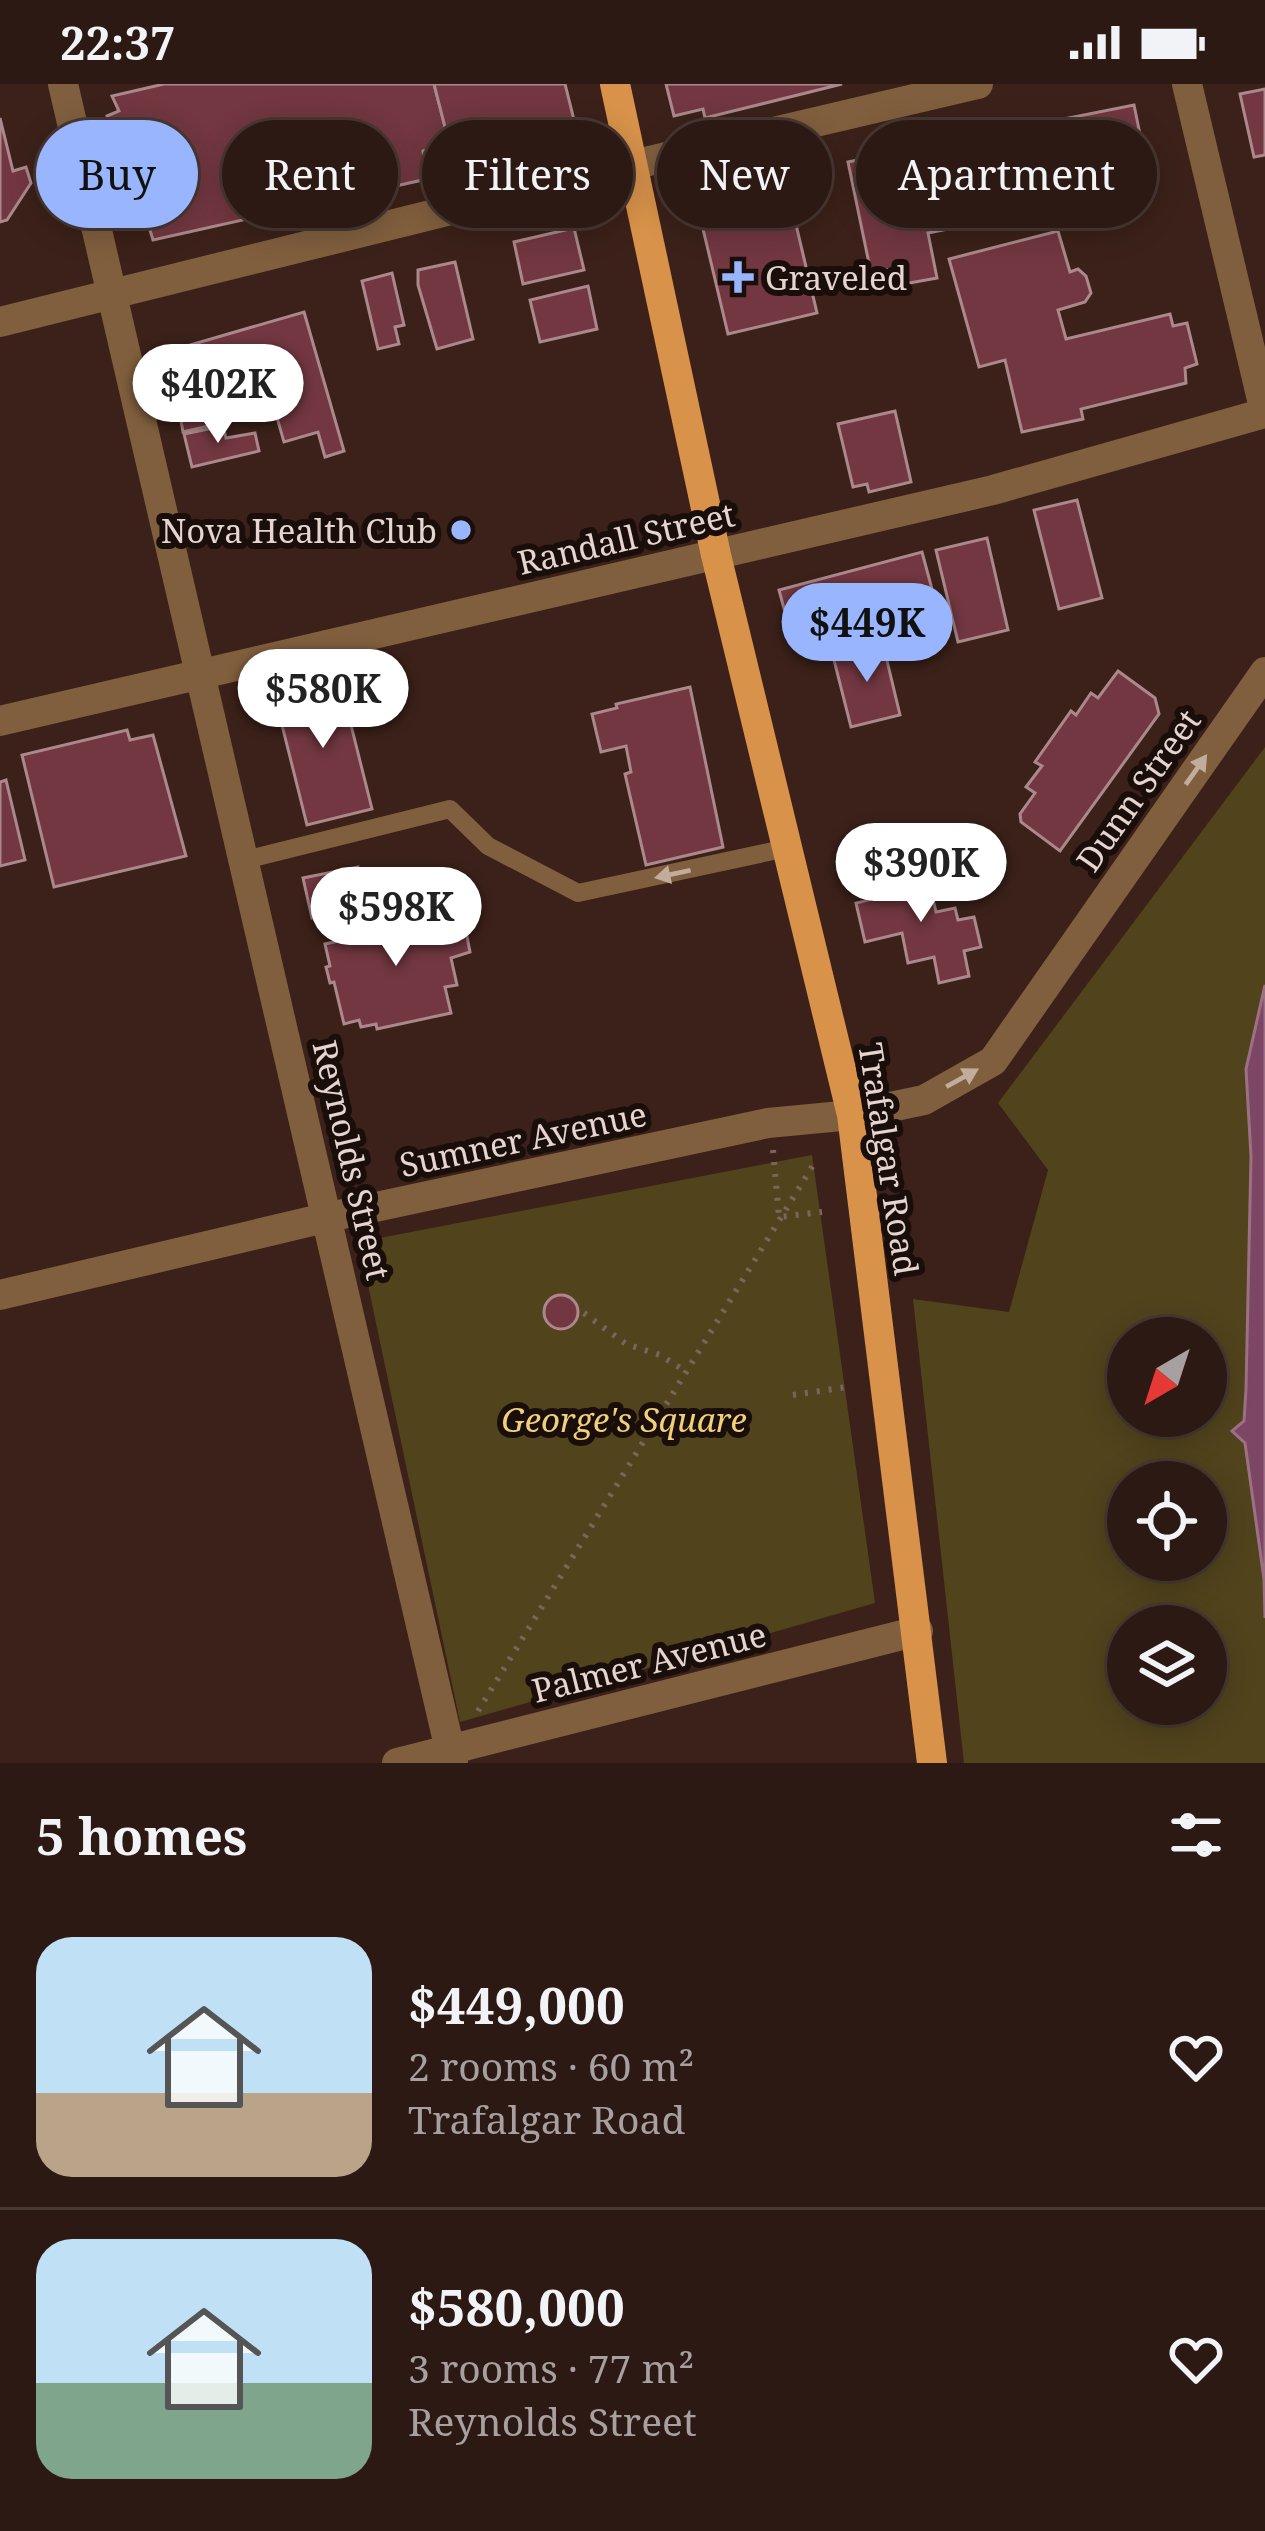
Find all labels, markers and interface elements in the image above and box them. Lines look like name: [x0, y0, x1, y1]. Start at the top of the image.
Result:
text: 22:37: [60, 12, 175, 73]
chip: Buy: [36, 120, 198, 228]
chip: Rent: [222, 120, 398, 228]
chip: Filters: [422, 120, 633, 228]
chip: New: [657, 120, 832, 228]
chip: Apartment: [856, 120, 1157, 228]
place label: Graveled: [765, 255, 907, 300]
marker: Graveled: [722, 261, 754, 293]
pin: $402K: [134, 344, 302, 446]
text: $402K: [160, 356, 276, 409]
street label: Randall Street: [513, 491, 739, 585]
place label: Nova Health Club: [161, 508, 437, 553]
marker: Nova Health Club: [448, 517, 474, 543]
pin: $449K: [783, 583, 951, 685]
text: $449K: [809, 595, 925, 648]
pin: $580K: [239, 649, 407, 751]
text: $580K: [265, 661, 381, 714]
street label: Dunn Street: [1066, 700, 1210, 880]
one-way arrow: [1184, 754, 1207, 787]
pin: $390K: [837, 823, 1005, 925]
text: $390K: [863, 835, 979, 888]
one-way arrow: [654, 865, 691, 884]
pin: $598K: [312, 867, 480, 969]
text: $598K: [338, 879, 454, 932]
street label: Reynolds Street: [303, 1036, 401, 1284]
street label: Trafalgar Road: [848, 1040, 930, 1278]
one-way arrow: [945, 1069, 979, 1090]
street label: Sumner Avenue: [396, 1091, 650, 1187]
north arrow: [1107, 1317, 1227, 1437]
map controls: [1107, 1317, 1227, 1725]
park label: George's Square: [501, 1397, 747, 1442]
button: locate: [1107, 1461, 1227, 1581]
button: layers: [1107, 1605, 1227, 1725]
street label: Palmer Avenue: [527, 1611, 771, 1713]
text: 5 homes: [36, 1800, 247, 1870]
icon: filters: [1163, 1802, 1229, 1868]
text: $449,000: [408, 1969, 625, 2039]
icon: home: [132, 1985, 276, 2129]
icon: heart: [1163, 2024, 1229, 2090]
text: 2 rooms · 60 m²: [408, 2039, 694, 2092]
text: Trafalgar Road: [408, 2092, 685, 2145]
text: $580,000: [408, 2271, 625, 2341]
icon: home: [132, 2287, 276, 2431]
icon: heart: [1163, 2326, 1229, 2392]
text: 3 rooms · 77 m²: [408, 2341, 694, 2394]
text: Reynolds Street: [408, 2394, 697, 2447]

